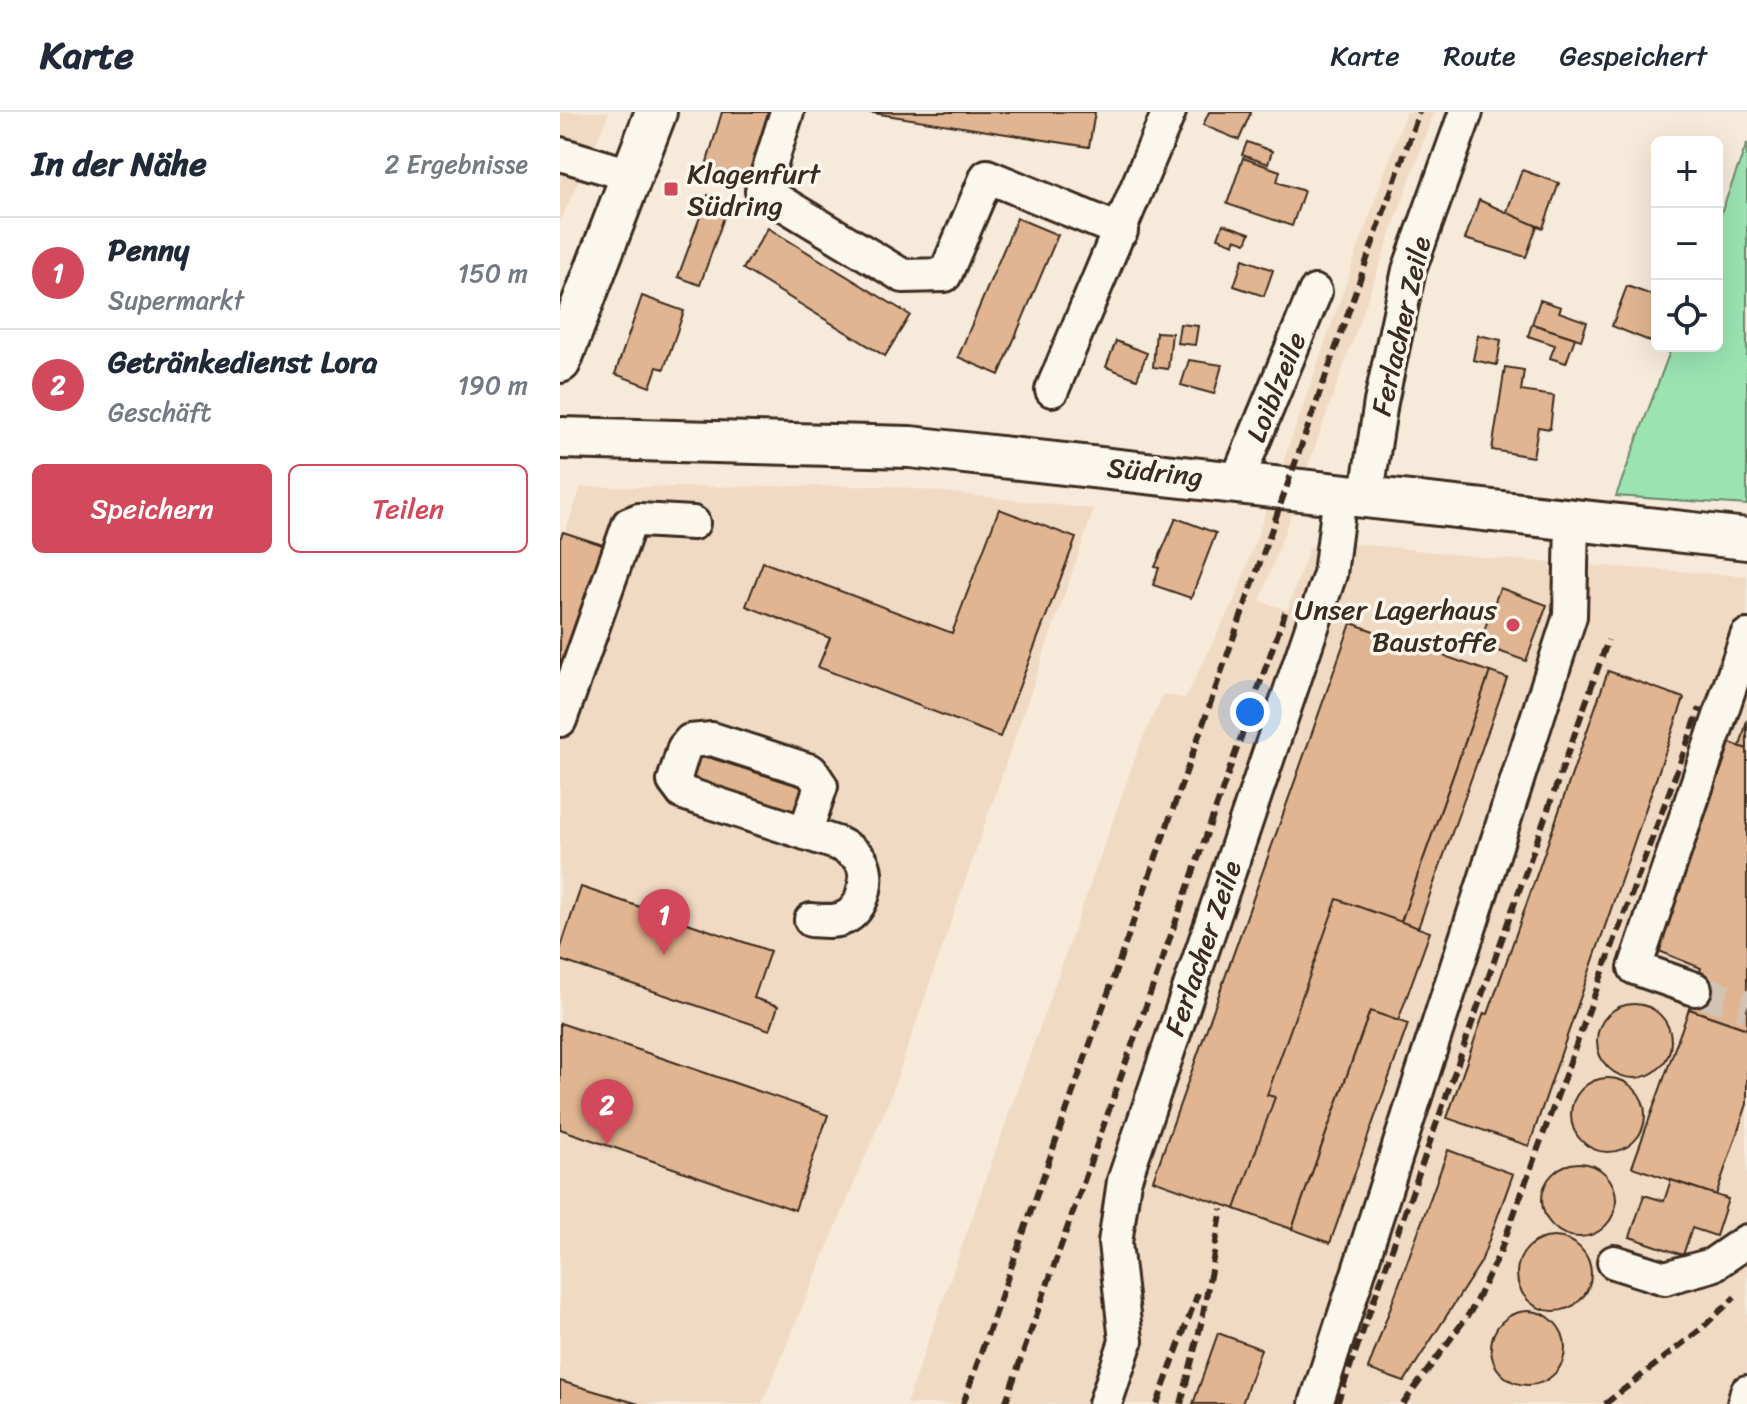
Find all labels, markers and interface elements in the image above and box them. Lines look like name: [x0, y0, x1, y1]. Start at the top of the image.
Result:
text: Karte: [40, 22, 134, 89]
text: Karte: [1330, 31, 1400, 80]
text: Route: [1444, 31, 1516, 80]
text: Gespeichert: [1560, 31, 1707, 80]
text: In der Nähe: [32, 134, 207, 194]
map controls: [1651, 136, 1723, 352]
button: +: [1651, 136, 1723, 208]
text: 2 Ergebnisse: [384, 141, 528, 187]
place label: Klagenfurt Südring: [687, 149, 822, 230]
marker: Klagenfurt Südring: [662, 180, 680, 198]
button: −: [1651, 208, 1723, 280]
text: Penny: [108, 223, 189, 277]
street label: Ferlacher Zeile: [1357, 231, 1445, 421]
text: 1: [52, 250, 64, 296]
text: 150 m: [458, 250, 528, 296]
text: Supermarkt: [108, 277, 244, 323]
button: locate: [1651, 280, 1723, 352]
street label: Loiblzeile: [1232, 324, 1320, 450]
text: Getränkedienst Lora: [108, 335, 377, 389]
text: 2: [50, 362, 66, 408]
text: 190 m: [458, 362, 528, 408]
text: Geschäft: [108, 389, 211, 435]
street label: Südring: [1105, 443, 1205, 501]
button: Speichern: [32, 464, 272, 553]
button: Teilen: [288, 464, 528, 553]
place label: Unser Lagerhaus Baustoffe: [1295, 585, 1497, 666]
marker: Unser Lagerhaus Baustoffe: [1504, 616, 1522, 634]
your location: [1230, 692, 1270, 732]
street label: Ferlacher Zeile: [1150, 854, 1256, 1042]
pin: 1: [638, 889, 690, 955]
pin: 2: [581, 1079, 633, 1145]

